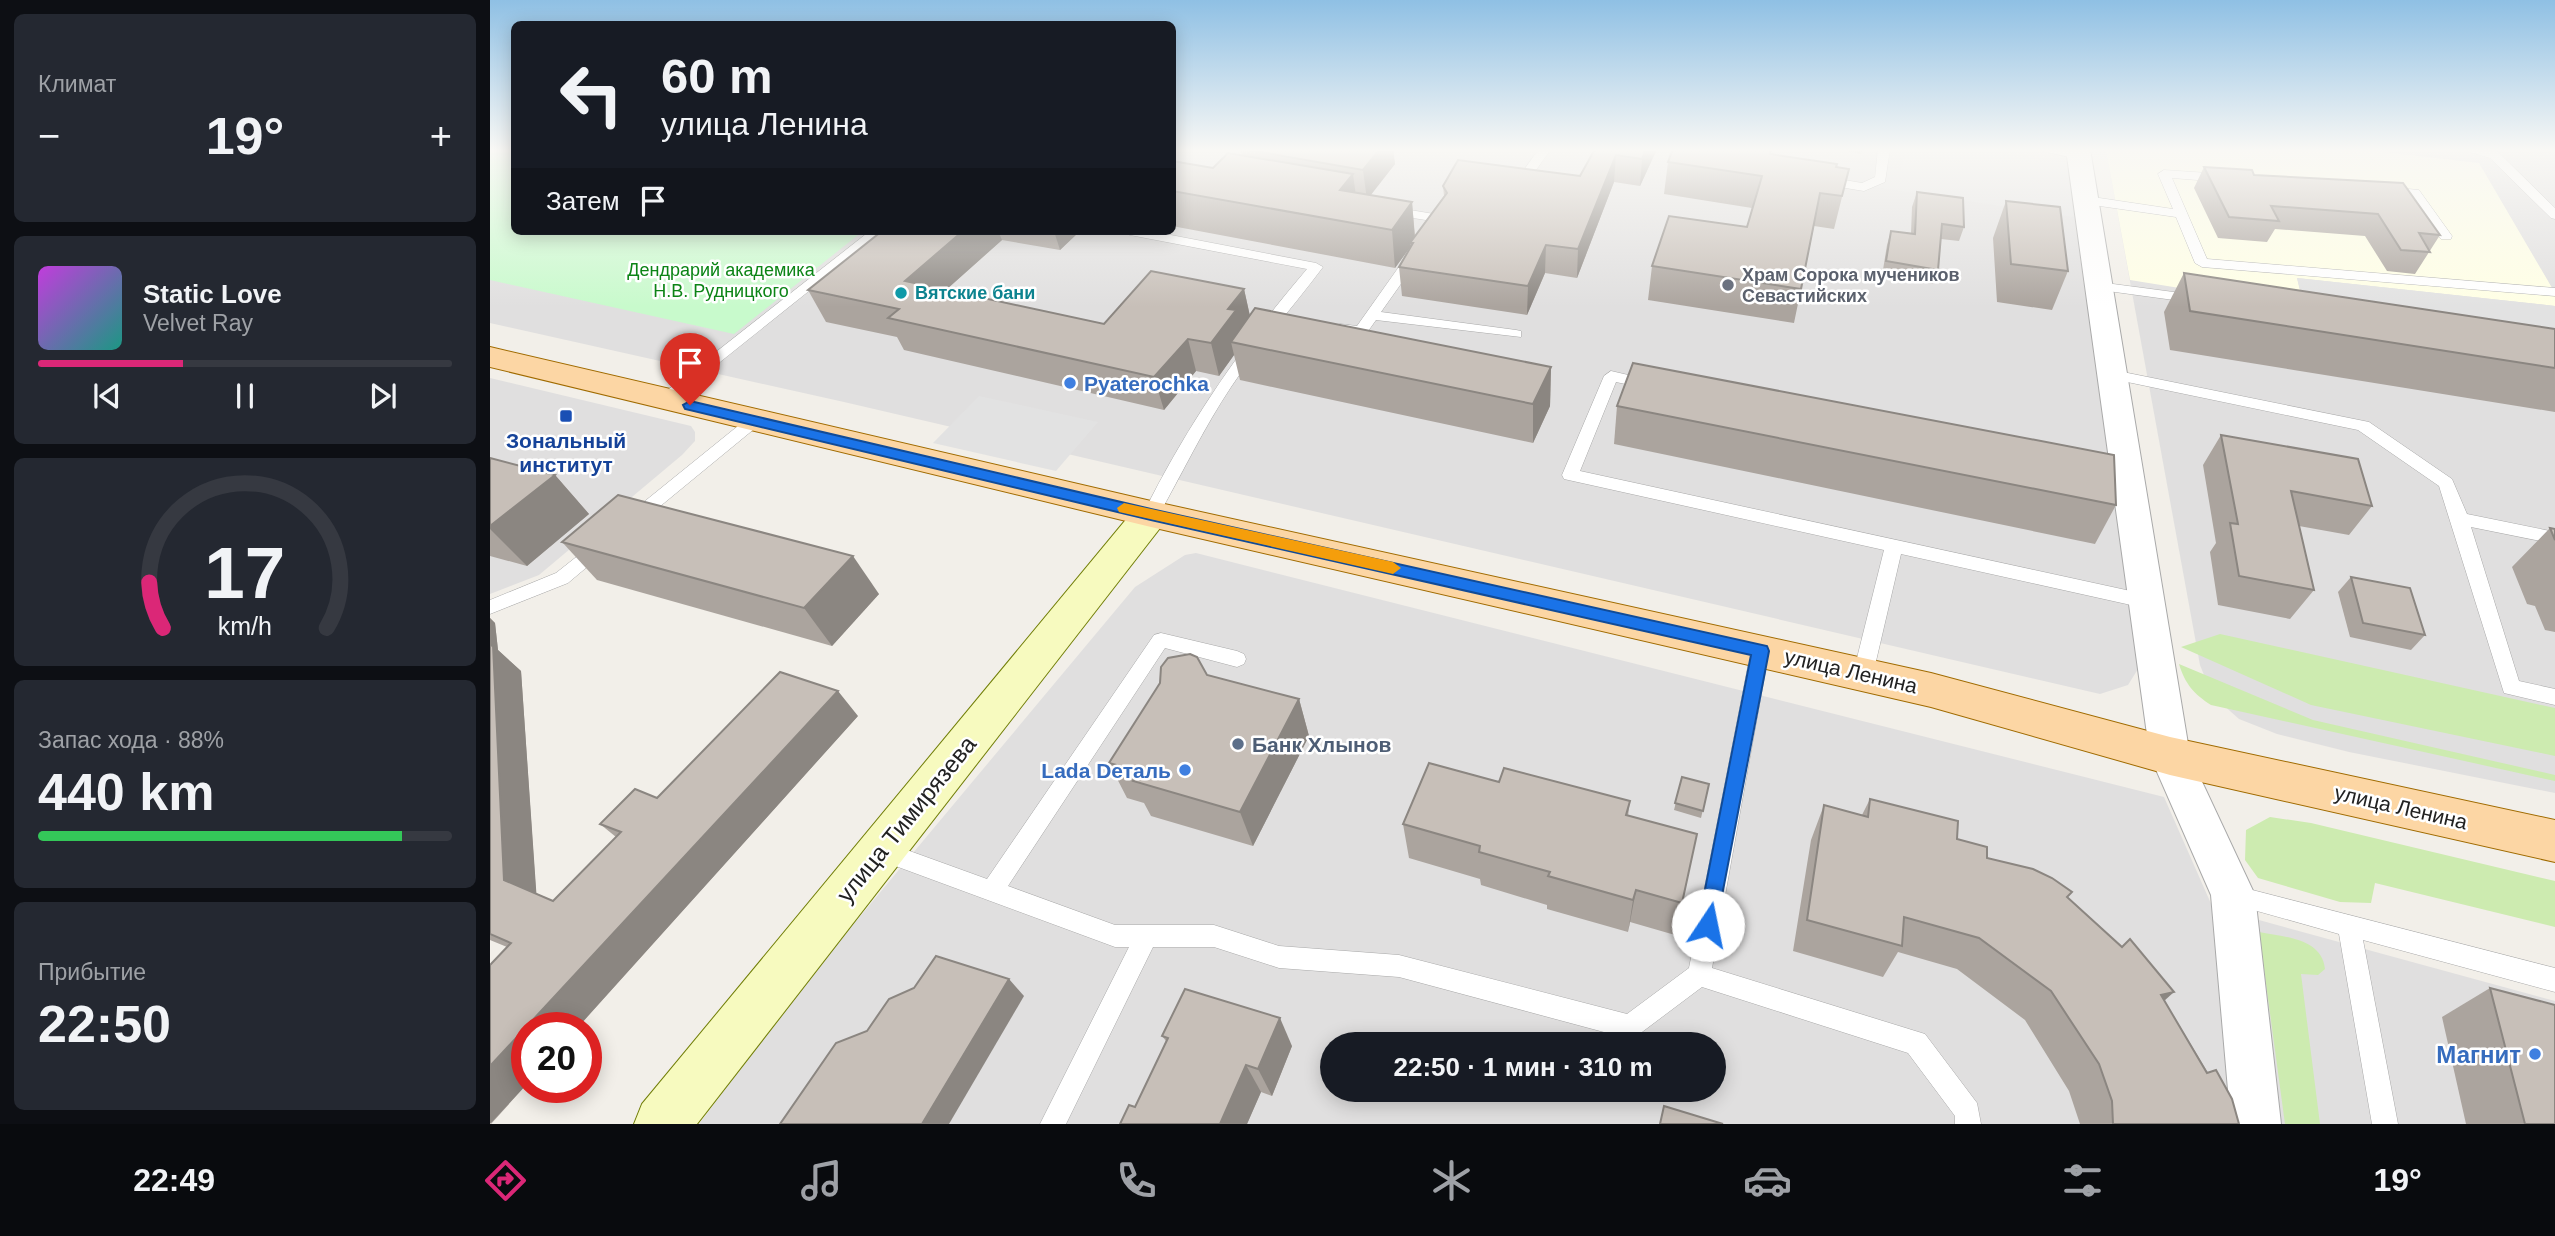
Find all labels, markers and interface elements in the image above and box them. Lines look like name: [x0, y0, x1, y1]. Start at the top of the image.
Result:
icon: left: [546, 49, 637, 140]
text: 60 m: [661, 49, 773, 103]
text: Климат: [38, 71, 116, 97]
text: улица Ленина: [661, 106, 868, 142]
text: 19°: [206, 107, 284, 165]
text: −: [38, 115, 60, 157]
text: +: [430, 115, 452, 157]
icon: arrive: [634, 182, 672, 220]
text: Затем: [546, 186, 620, 216]
park label: Дендрарий академика Н.В. Рудницкого: [627, 260, 816, 301]
place label: Храм Сорока мучеников Севастийских: [1742, 265, 1960, 306]
marker: Храм Сорока мучеников Севастийских: [1720, 277, 1736, 293]
text: Static Love: [143, 279, 282, 309]
place label: Вятские бани: [915, 283, 1035, 303]
marker: Вятские бани: [893, 285, 909, 301]
text: Velvet Ray: [143, 310, 253, 336]
pin: [660, 333, 720, 405]
icon: arrive: [671, 344, 709, 382]
place label: Pyaterochka: [1084, 372, 1209, 395]
marker: Pyaterochka: [1062, 375, 1078, 391]
icon: previous: [88, 377, 126, 415]
icon: pause: [226, 377, 264, 415]
icon: next: [364, 377, 402, 415]
marker: Зональный институт: [558, 408, 574, 424]
place label: Зональный институт: [506, 429, 626, 476]
text: 17: [205, 532, 285, 613]
text: km/h: [218, 612, 272, 640]
street label: улица Ленина: [1782, 645, 1920, 698]
text: Запас хода · 88%: [38, 727, 224, 753]
street label: улица Тимирязева: [831, 730, 982, 907]
place label: Банк Хлынов: [1252, 733, 1392, 756]
marker: Банк Хлынов: [1230, 736, 1246, 752]
place label: Lada Dеталь: [1041, 759, 1171, 782]
marker: Lada Dеталь: [1177, 762, 1193, 778]
text: 440 km: [38, 763, 214, 821]
street label: улица Ленина: [2332, 781, 2470, 834]
position arrow: [1671, 888, 1745, 962]
text: Прибытие: [38, 959, 146, 985]
text: 22:50: [38, 995, 171, 1053]
speed limit sign: 20: [511, 1012, 602, 1103]
place label: Магнит: [2436, 1041, 2521, 1068]
marker: Магнит: [2527, 1046, 2543, 1062]
text: 22:50 · 1 мин · 310 m: [1393, 1052, 1653, 1082]
icon: directions: [481, 1156, 530, 1205]
icon: music: [797, 1156, 846, 1205]
icon: phone: [1112, 1156, 1161, 1205]
icon: climate: [1427, 1156, 1476, 1205]
icon: car: [1743, 1156, 1792, 1205]
icon: filters: [2058, 1156, 2107, 1205]
text: 22:49: [133, 1162, 215, 1198]
text: 19°: [2373, 1162, 2422, 1198]

